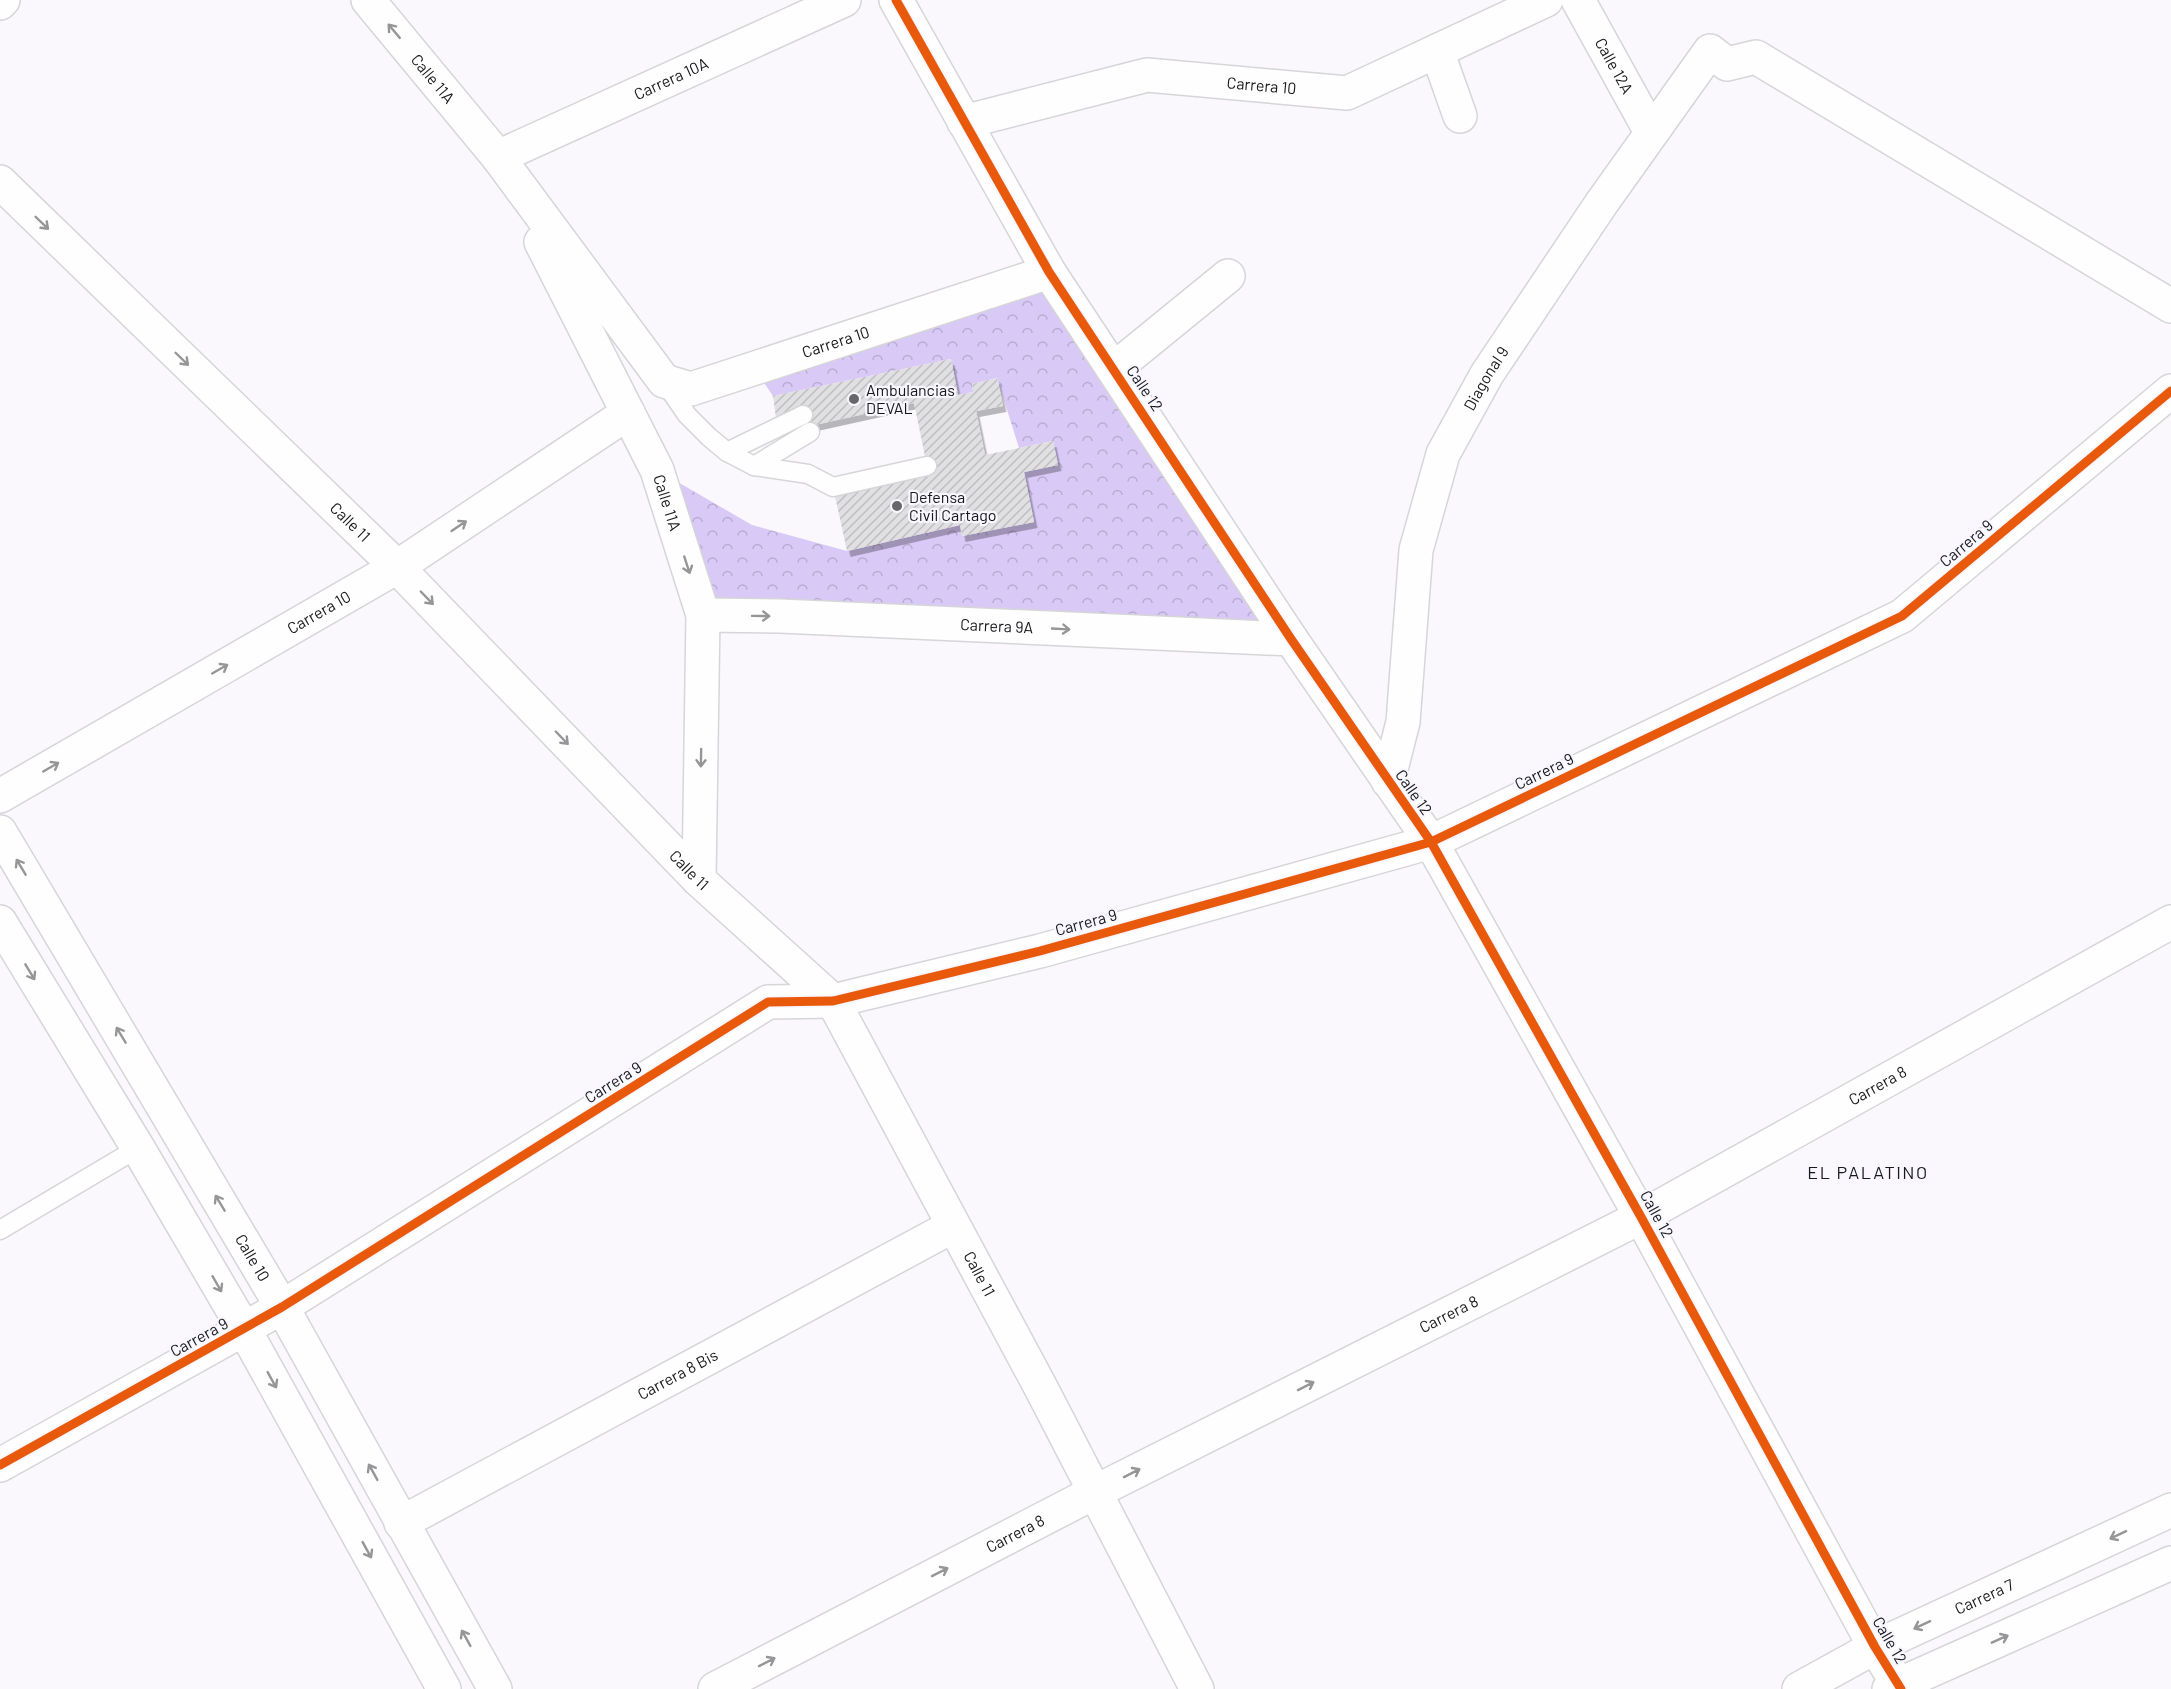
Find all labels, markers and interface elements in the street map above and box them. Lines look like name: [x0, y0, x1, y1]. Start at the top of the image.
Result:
one-way arrow: [387, 23, 400, 39]
street label: Calle 12A: [1592, 34, 1638, 97]
street label: Calle 11A: [408, 50, 459, 107]
street label: Carrera 10A: [631, 53, 711, 103]
street label: Carrera 10: [1226, 72, 1297, 97]
one-way arrow: [34, 216, 49, 230]
street label: Carrera 10: [799, 321, 872, 361]
street label: Diagonal 9: [1459, 342, 1512, 414]
one-way arrow: [174, 352, 189, 366]
street label: Calle 12: [1123, 361, 1168, 414]
place label: Ambulancias DEVAL: [866, 380, 955, 417]
marker: Ambulancias DEVAL: [847, 392, 861, 406]
street label: Calle 11A: [650, 472, 686, 533]
place label: Defensa Civil Cartago: [909, 487, 996, 524]
street label: Calle 11: [327, 498, 375, 545]
marker: Defensa Civil Cartago: [890, 499, 904, 513]
street label: Carrera 9: [1935, 515, 1996, 570]
one-way arrow: [450, 520, 467, 532]
one-way arrow: [682, 555, 693, 574]
street label: Carrera 10: [284, 586, 353, 637]
one-way arrow: [419, 590, 434, 605]
one-way arrow: [751, 610, 771, 622]
street label: Carrera 9A: [960, 614, 1034, 636]
one-way arrow: [1051, 623, 1070, 634]
one-way arrow: [211, 663, 228, 675]
one-way arrow: [555, 731, 569, 746]
one-way arrow: [695, 747, 707, 767]
street label: Carrera 9: [1511, 748, 1576, 793]
one-way arrow: [42, 761, 59, 773]
street label: Calle 12: [1392, 765, 1437, 818]
street label: Calle 11: [666, 846, 713, 893]
one-way arrow: [15, 859, 27, 876]
street label: Carrera 9: [1053, 904, 1119, 939]
one-way arrow: [25, 963, 37, 980]
one-way arrow: [114, 1027, 126, 1044]
street label: Carrera 9: [581, 1057, 645, 1106]
street label: Carrera 8: [1845, 1061, 1910, 1109]
district label: EL PALATINO: [1807, 1161, 1929, 1183]
street label: Calle 12: [1637, 1187, 1678, 1241]
one-way arrow: [214, 1195, 226, 1212]
street label: Calle 10: [232, 1230, 274, 1284]
street label: Calle 11: [960, 1248, 1000, 1299]
one-way arrow: [212, 1275, 224, 1292]
street label: Carrera 8: [1416, 1291, 1481, 1336]
street label: Carrera 9: [166, 1313, 231, 1360]
street label: Carrera 8 Bis: [634, 1344, 721, 1403]
one-way arrow: [266, 1371, 278, 1388]
one-way arrow: [1297, 1379, 1315, 1391]
one-way arrow: [367, 1464, 379, 1481]
one-way arrow: [1122, 1467, 1140, 1479]
street label: Carrera 8: [982, 1510, 1047, 1556]
one-way arrow: [2109, 1530, 2127, 1541]
one-way arrow: [361, 1541, 373, 1558]
one-way arrow: [930, 1566, 948, 1577]
street label: Carrera 7: [1951, 1574, 2017, 1618]
street label: Calle 12: [1869, 1613, 1911, 1667]
one-way arrow: [1913, 1620, 1931, 1632]
one-way arrow: [460, 1630, 472, 1647]
one-way arrow: [1990, 1633, 2009, 1644]
one-way arrow: [757, 1656, 775, 1667]

